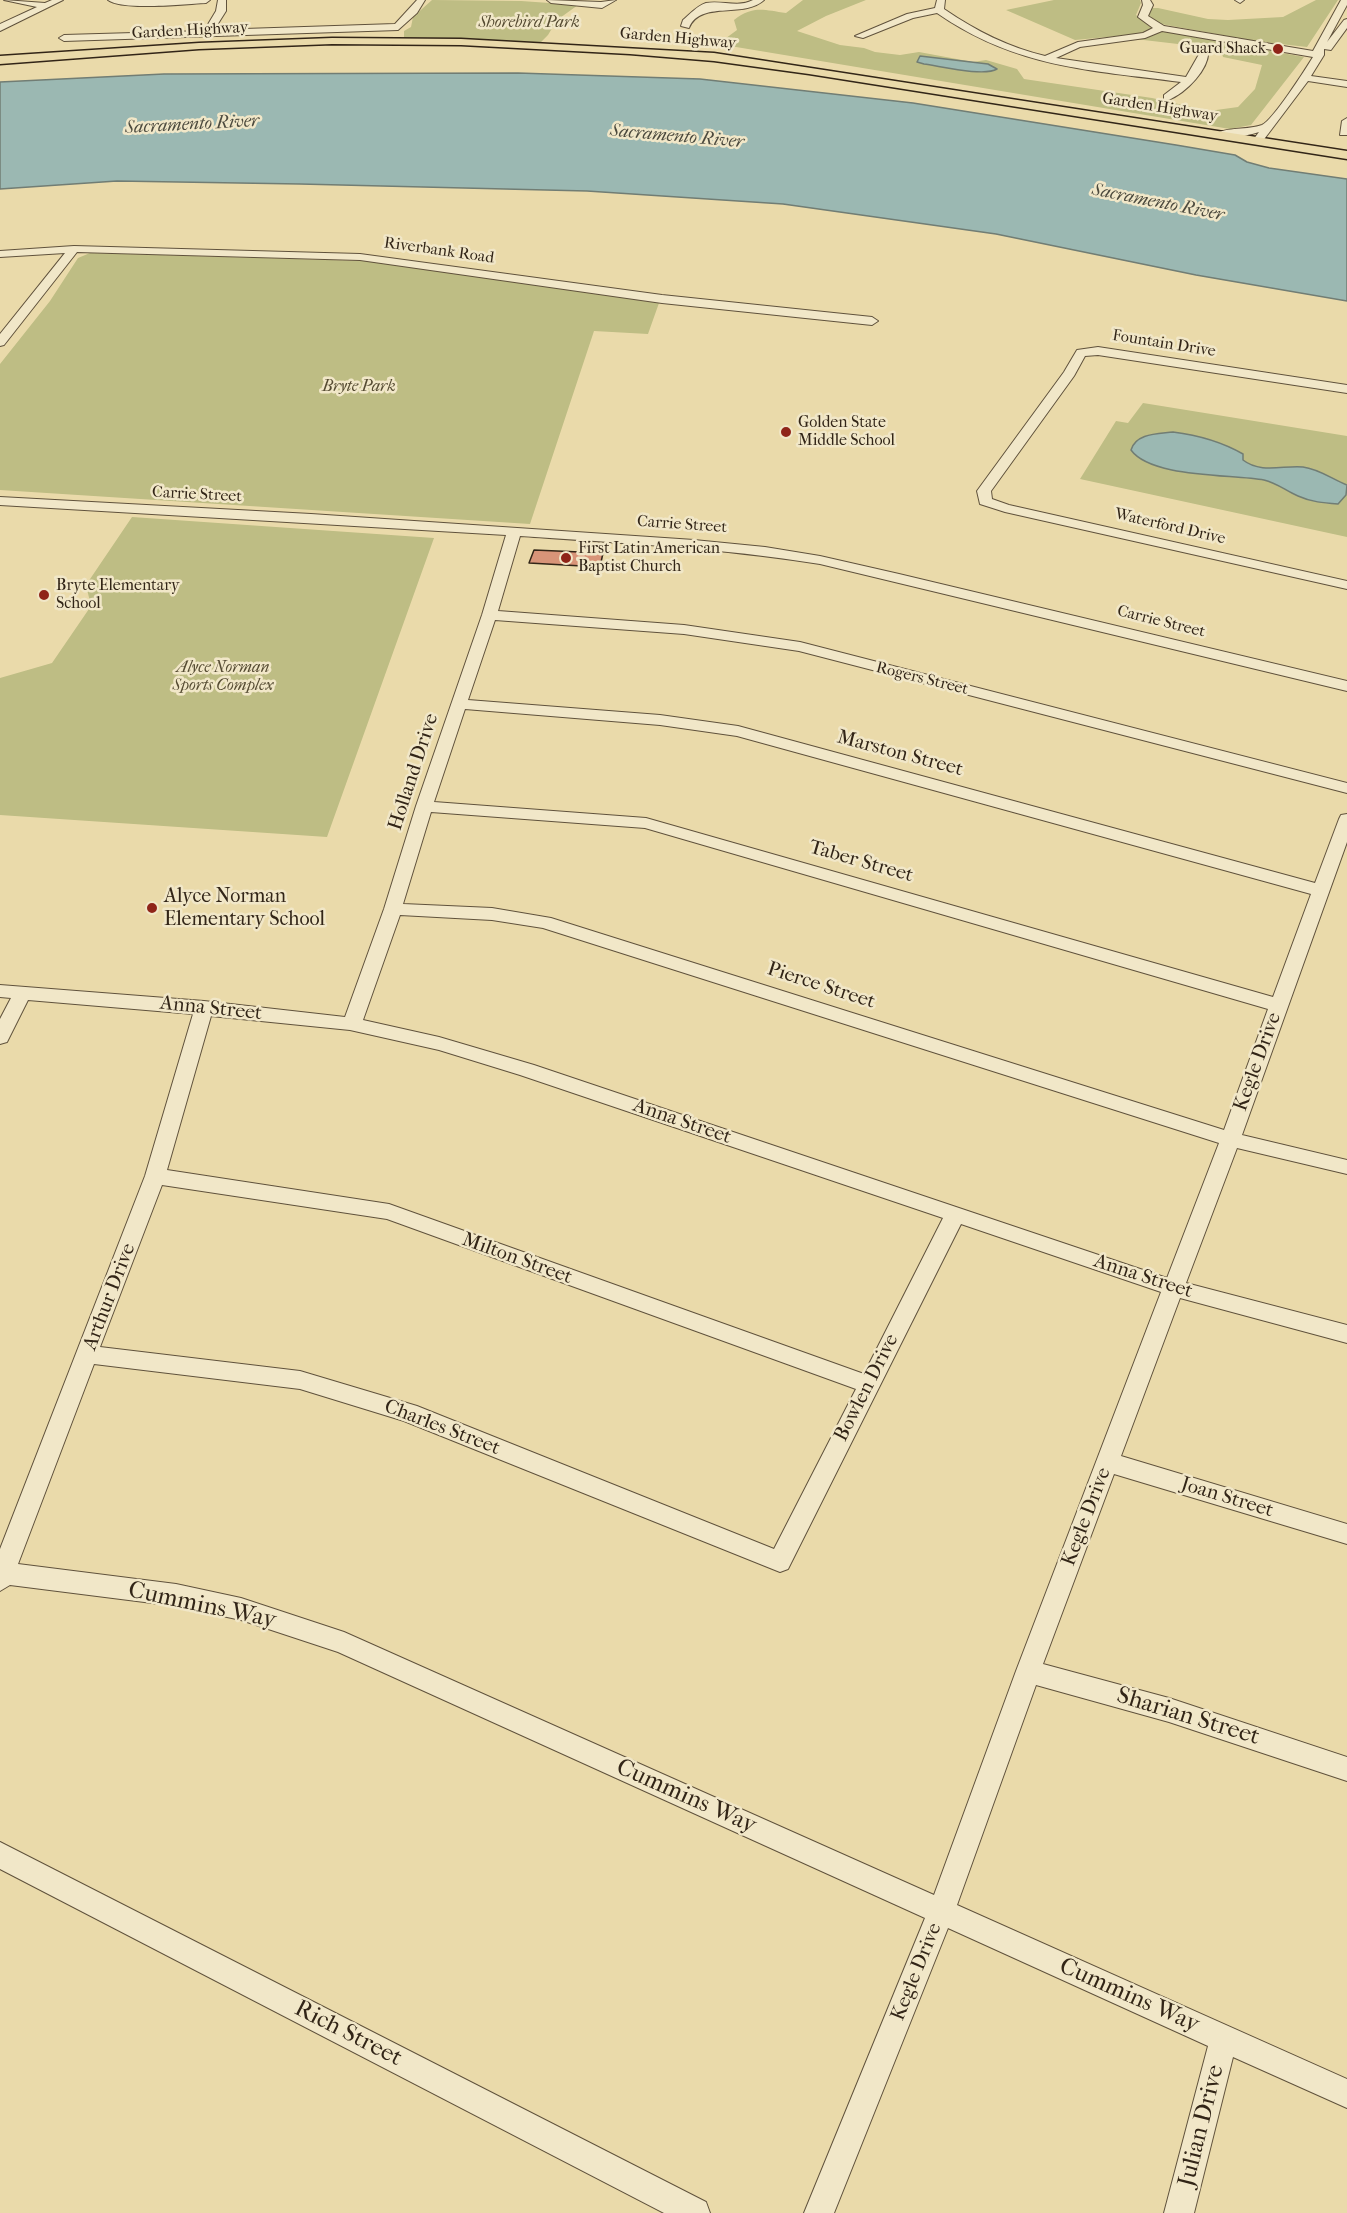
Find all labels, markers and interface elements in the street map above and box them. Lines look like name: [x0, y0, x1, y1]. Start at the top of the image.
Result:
park label: Shorebird Park: [478, 13, 580, 33]
street label: Garden Highway: [131, 18, 249, 44]
street label: Garden Highway: [619, 24, 737, 54]
place label: Guard Shack: [1180, 39, 1266, 59]
marker: Guard Shack: [1271, 42, 1285, 56]
street label: Garden Highway: [1101, 89, 1219, 127]
water label: Sacramento River: [124, 111, 260, 139]
water label: Sacramento River: [609, 120, 745, 154]
water label: Sacramento River: [1090, 180, 1226, 226]
street label: Riverbank Road: [383, 234, 495, 268]
street label: Fountain Drive: [1111, 326, 1217, 362]
park label: Bryte Park: [322, 377, 396, 397]
place label: Golden State Middle School: [798, 413, 895, 451]
marker: Golden State Middle School: [779, 425, 793, 439]
street label: Carrie Street: [152, 483, 242, 507]
street label: Waterford Drive: [1113, 505, 1227, 549]
street label: Carrie Street: [636, 512, 728, 538]
place label: First Latin American Baptist Church: [578, 539, 720, 577]
marker: First Latin American Baptist Church: [559, 551, 573, 565]
place label: Bryte Elementary School: [56, 576, 180, 614]
marker: Bryte Elementary School: [37, 588, 51, 602]
street label: Carrie Street: [1115, 602, 1207, 642]
park label: Alyce Norman Sports Complex: [173, 658, 273, 696]
street label: Rogers Street: [874, 658, 970, 700]
street label: Holland Drive: [384, 711, 444, 833]
street label: Marston Street: [834, 726, 966, 782]
street label: Taber Street: [806, 836, 916, 888]
place label: Alyce Norman Elementary School: [164, 885, 325, 932]
marker: Alyce Norman Elementary School: [145, 901, 159, 915]
street label: Pierce Street: [764, 957, 878, 1015]
street label: Anna Street: [159, 992, 263, 1026]
street label: Kegle Drive: [1229, 1009, 1287, 1115]
street label: Anna Street: [630, 1094, 734, 1150]
street label: Milton Street: [459, 1228, 575, 1290]
street label: Arthur Drive: [79, 1240, 141, 1354]
street label: Anna Street: [1091, 1250, 1195, 1304]
street label: Bowlen Drive: [830, 1330, 904, 1446]
street label: Charles Street: [381, 1395, 503, 1461]
street label: Kegle Drive: [1057, 1465, 1117, 1569]
street label: Joan Street: [1178, 1473, 1276, 1523]
street label: Cummins Way: [126, 1576, 278, 1636]
street label: Sharian Street: [1113, 1682, 1263, 1752]
street label: Cummins Way: [612, 1753, 760, 1841]
street label: Kegle Drive: [887, 1920, 947, 2024]
street label: Cummins Way: [1055, 1952, 1203, 2040]
street label: Rich Street: [289, 1995, 407, 2073]
street label: Julian Drive: [1173, 2062, 1231, 2190]

